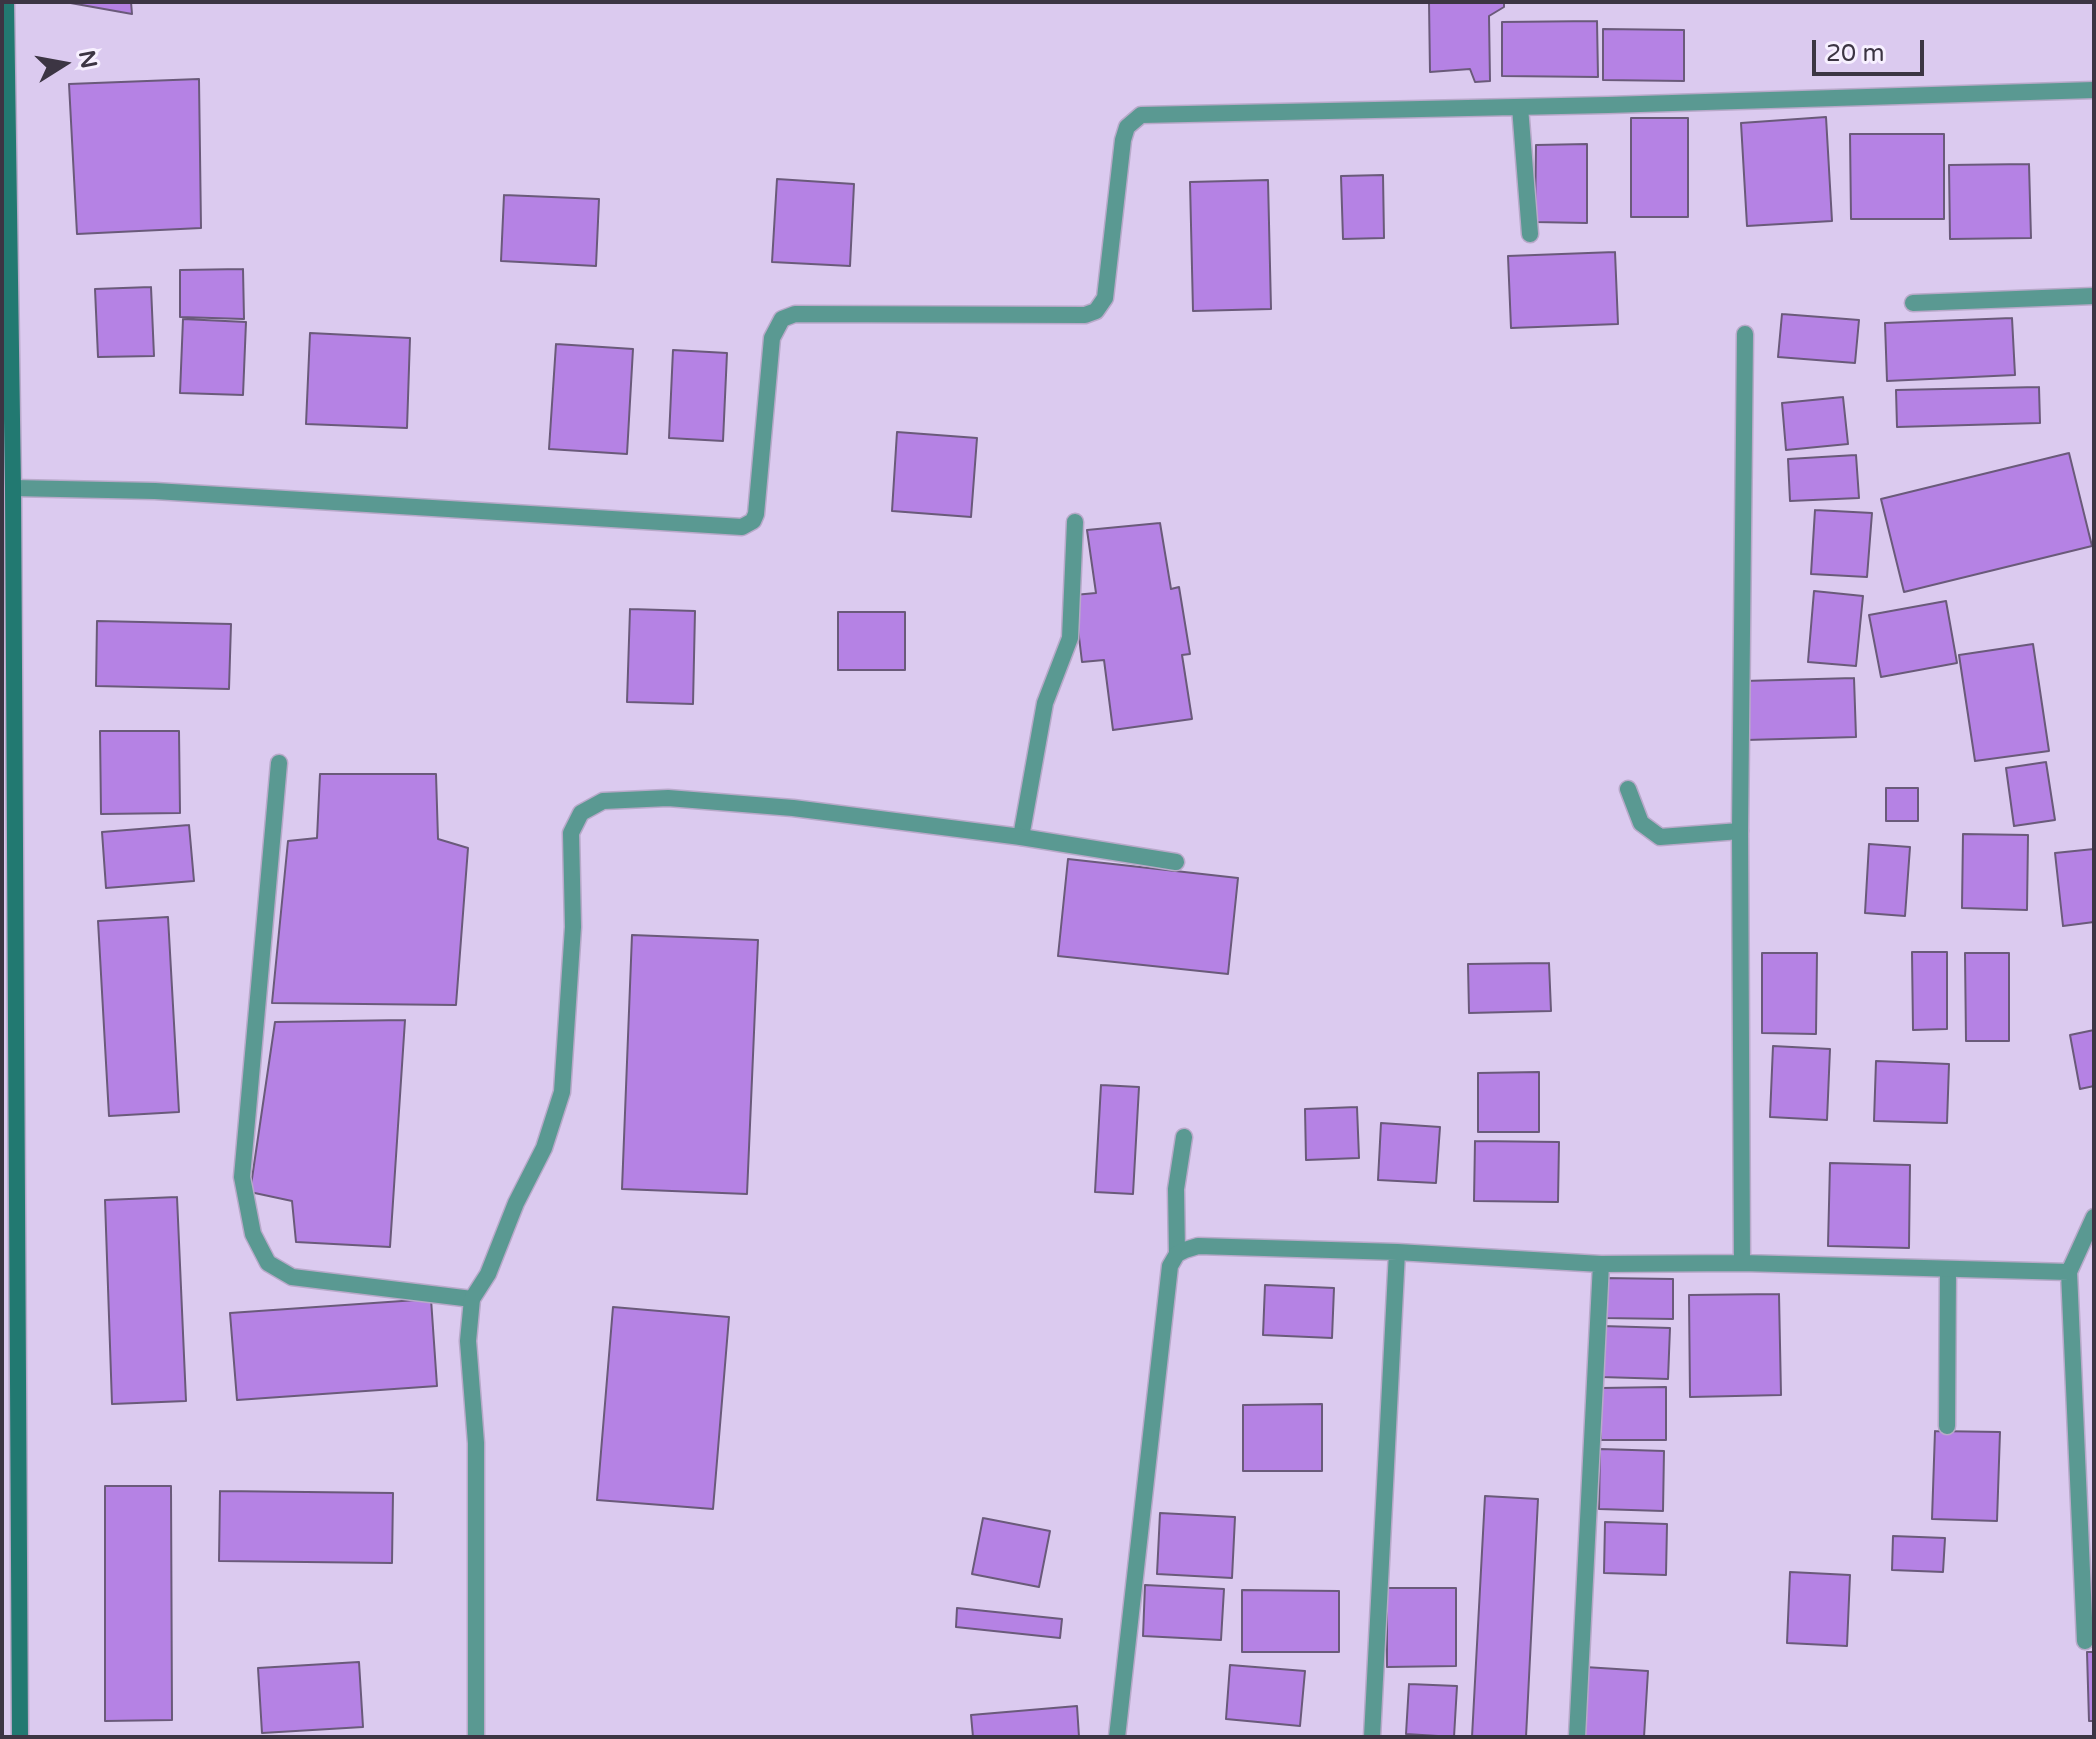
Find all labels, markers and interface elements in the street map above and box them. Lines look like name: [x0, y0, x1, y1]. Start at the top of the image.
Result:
north arrow: [24, 24, 104, 104]
scale bar: [1816, 24, 1928, 74]
text: 20 m: [1826, 39, 1884, 68]
text: N: [73, 48, 102, 71]

